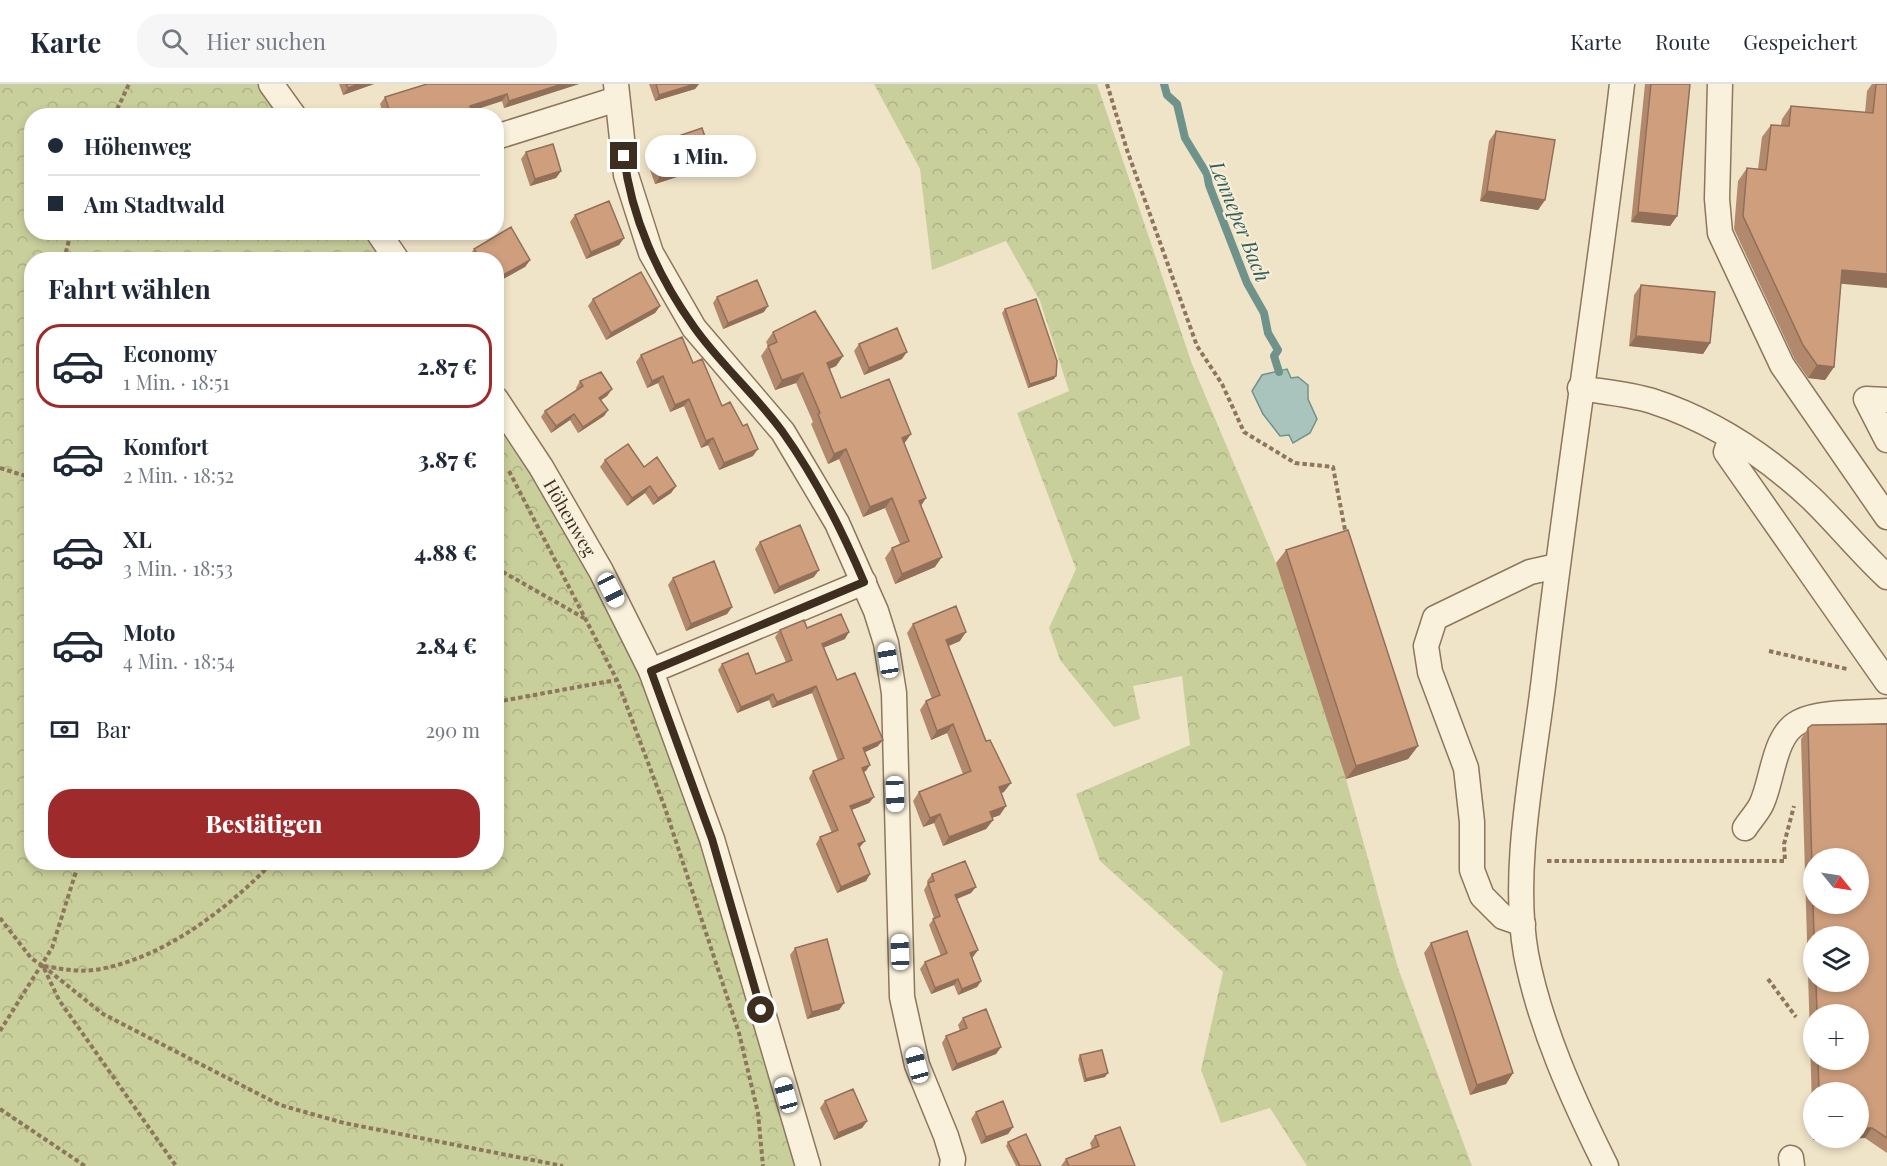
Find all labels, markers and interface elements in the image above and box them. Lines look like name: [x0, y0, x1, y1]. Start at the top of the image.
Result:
search box: [137, 14, 557, 68]
text: Karte: [30, 23, 101, 60]
icon: search: [158, 25, 191, 58]
text: Hier suchen: [206, 26, 326, 56]
text: Karte: [1570, 27, 1622, 55]
text: Route: [1655, 27, 1710, 55]
text: Gespeichert: [1743, 27, 1857, 55]
text: Höhenweg: [84, 131, 191, 161]
callout: 1 Min.: [645, 135, 756, 177]
route end: [610, 142, 637, 169]
text: 1 Min.: [673, 142, 728, 169]
water label: Lenneper Bach: [1204, 156, 1277, 285]
text: Am Stadtwald: [84, 189, 225, 219]
text: Fahrt wählen: [48, 270, 211, 306]
text: Economy: [123, 338, 217, 368]
icon: car: [51, 339, 105, 393]
text: 2.87 €: [417, 351, 477, 381]
text: 1 Min. · 18:51: [123, 368, 230, 395]
text: Komfort: [123, 431, 208, 461]
icon: car: [51, 432, 105, 486]
text: 3.87 €: [418, 444, 477, 474]
text: 2 Min. · 18:52: [123, 461, 234, 488]
street label: Höhenweg: [538, 475, 602, 561]
text: XL: [123, 524, 152, 554]
icon: car: [51, 525, 105, 579]
text: 4.88 €: [414, 537, 477, 567]
text: 3 Min. · 18:53: [123, 554, 233, 581]
car: [595, 570, 627, 610]
text: Moto: [123, 617, 176, 647]
icon: car: [51, 618, 105, 672]
text: 2.84 €: [415, 630, 477, 660]
car: [876, 641, 900, 679]
text: 4 Min. · 18:54: [123, 647, 235, 674]
icon: cash: [48, 713, 81, 746]
text: Bar: [96, 714, 130, 744]
text: 290 m: [426, 716, 480, 743]
car: [885, 776, 905, 812]
button: Bestätigen: [48, 789, 480, 858]
north arrow: [1803, 848, 1869, 914]
map controls: [1803, 848, 1869, 1148]
button: layers: [1803, 926, 1869, 992]
car: [890, 934, 910, 970]
route start: [747, 996, 774, 1023]
button: +: [1803, 1004, 1869, 1070]
car: [904, 1045, 930, 1085]
car: [772, 1075, 800, 1115]
button: −: [1803, 1082, 1869, 1148]

